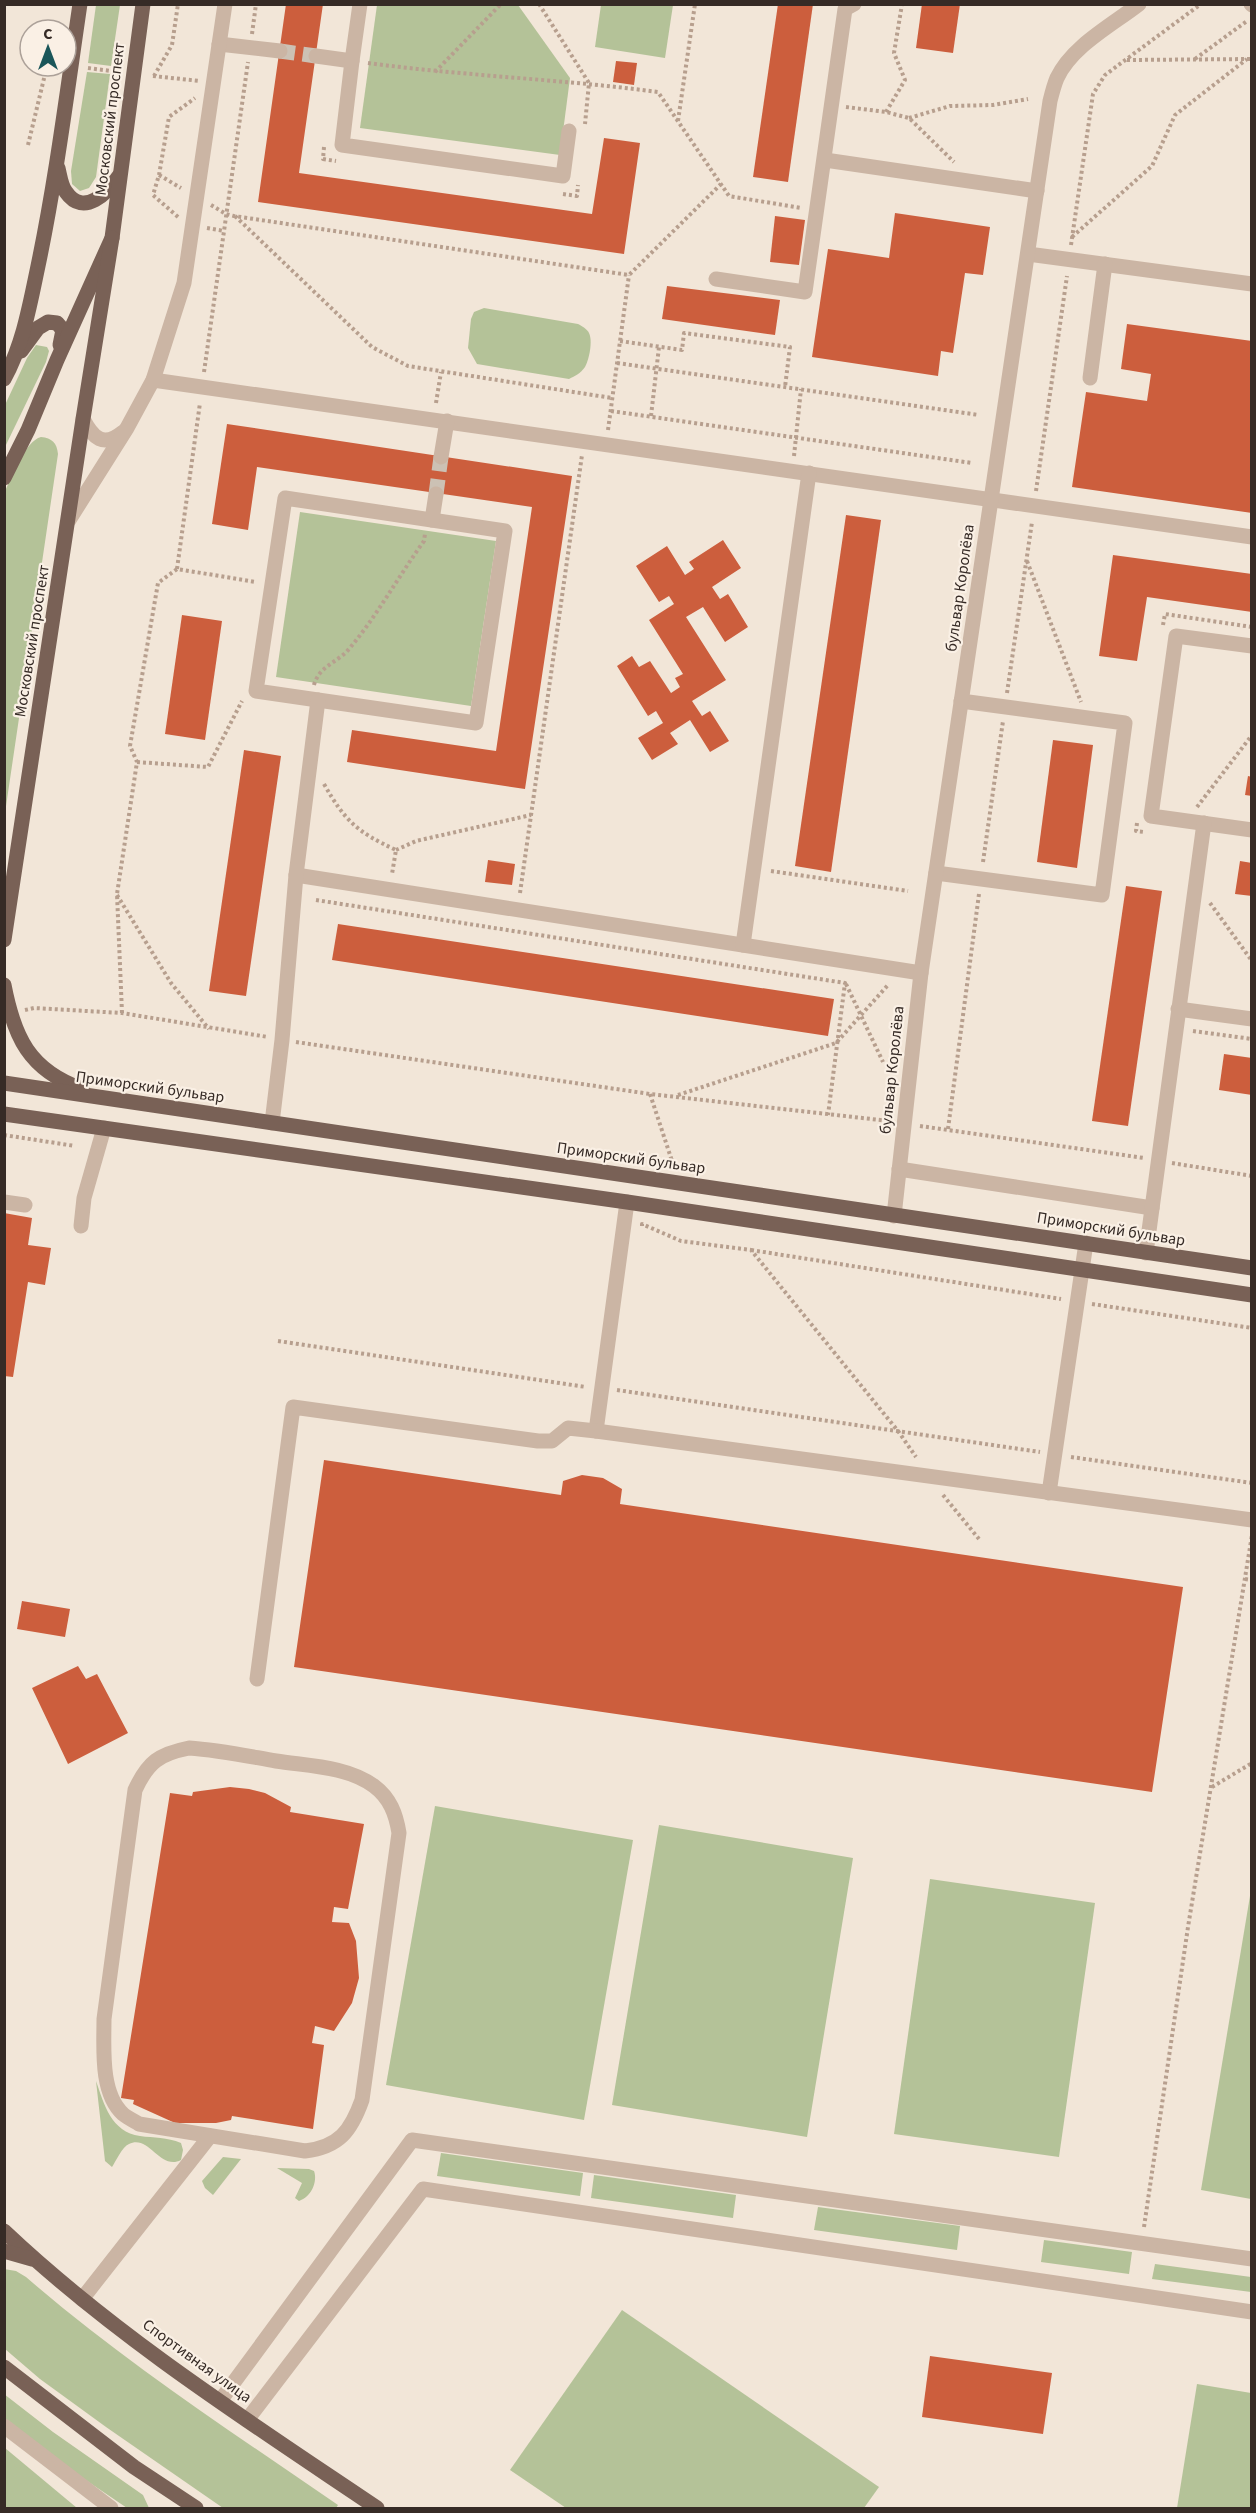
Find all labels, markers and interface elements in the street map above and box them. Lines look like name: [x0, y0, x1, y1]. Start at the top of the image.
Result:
north arrow: [18, 18, 78, 78]
text: С: [43, 23, 53, 45]
street label: Московский проспект: [90, 41, 130, 197]
street label: бульвар Королёва: [940, 523, 980, 653]
street label: Московский проспект: [9, 563, 55, 719]
street label: бульвар Королёва: [874, 1005, 910, 1135]
street label: Приморский бульвар: [74, 1066, 226, 1108]
street label: Приморский бульвар: [555, 1137, 707, 1179]
street label: Приморский бульвар: [1035, 1206, 1187, 1252]
street label: Спортивная улица: [138, 2314, 256, 2408]

